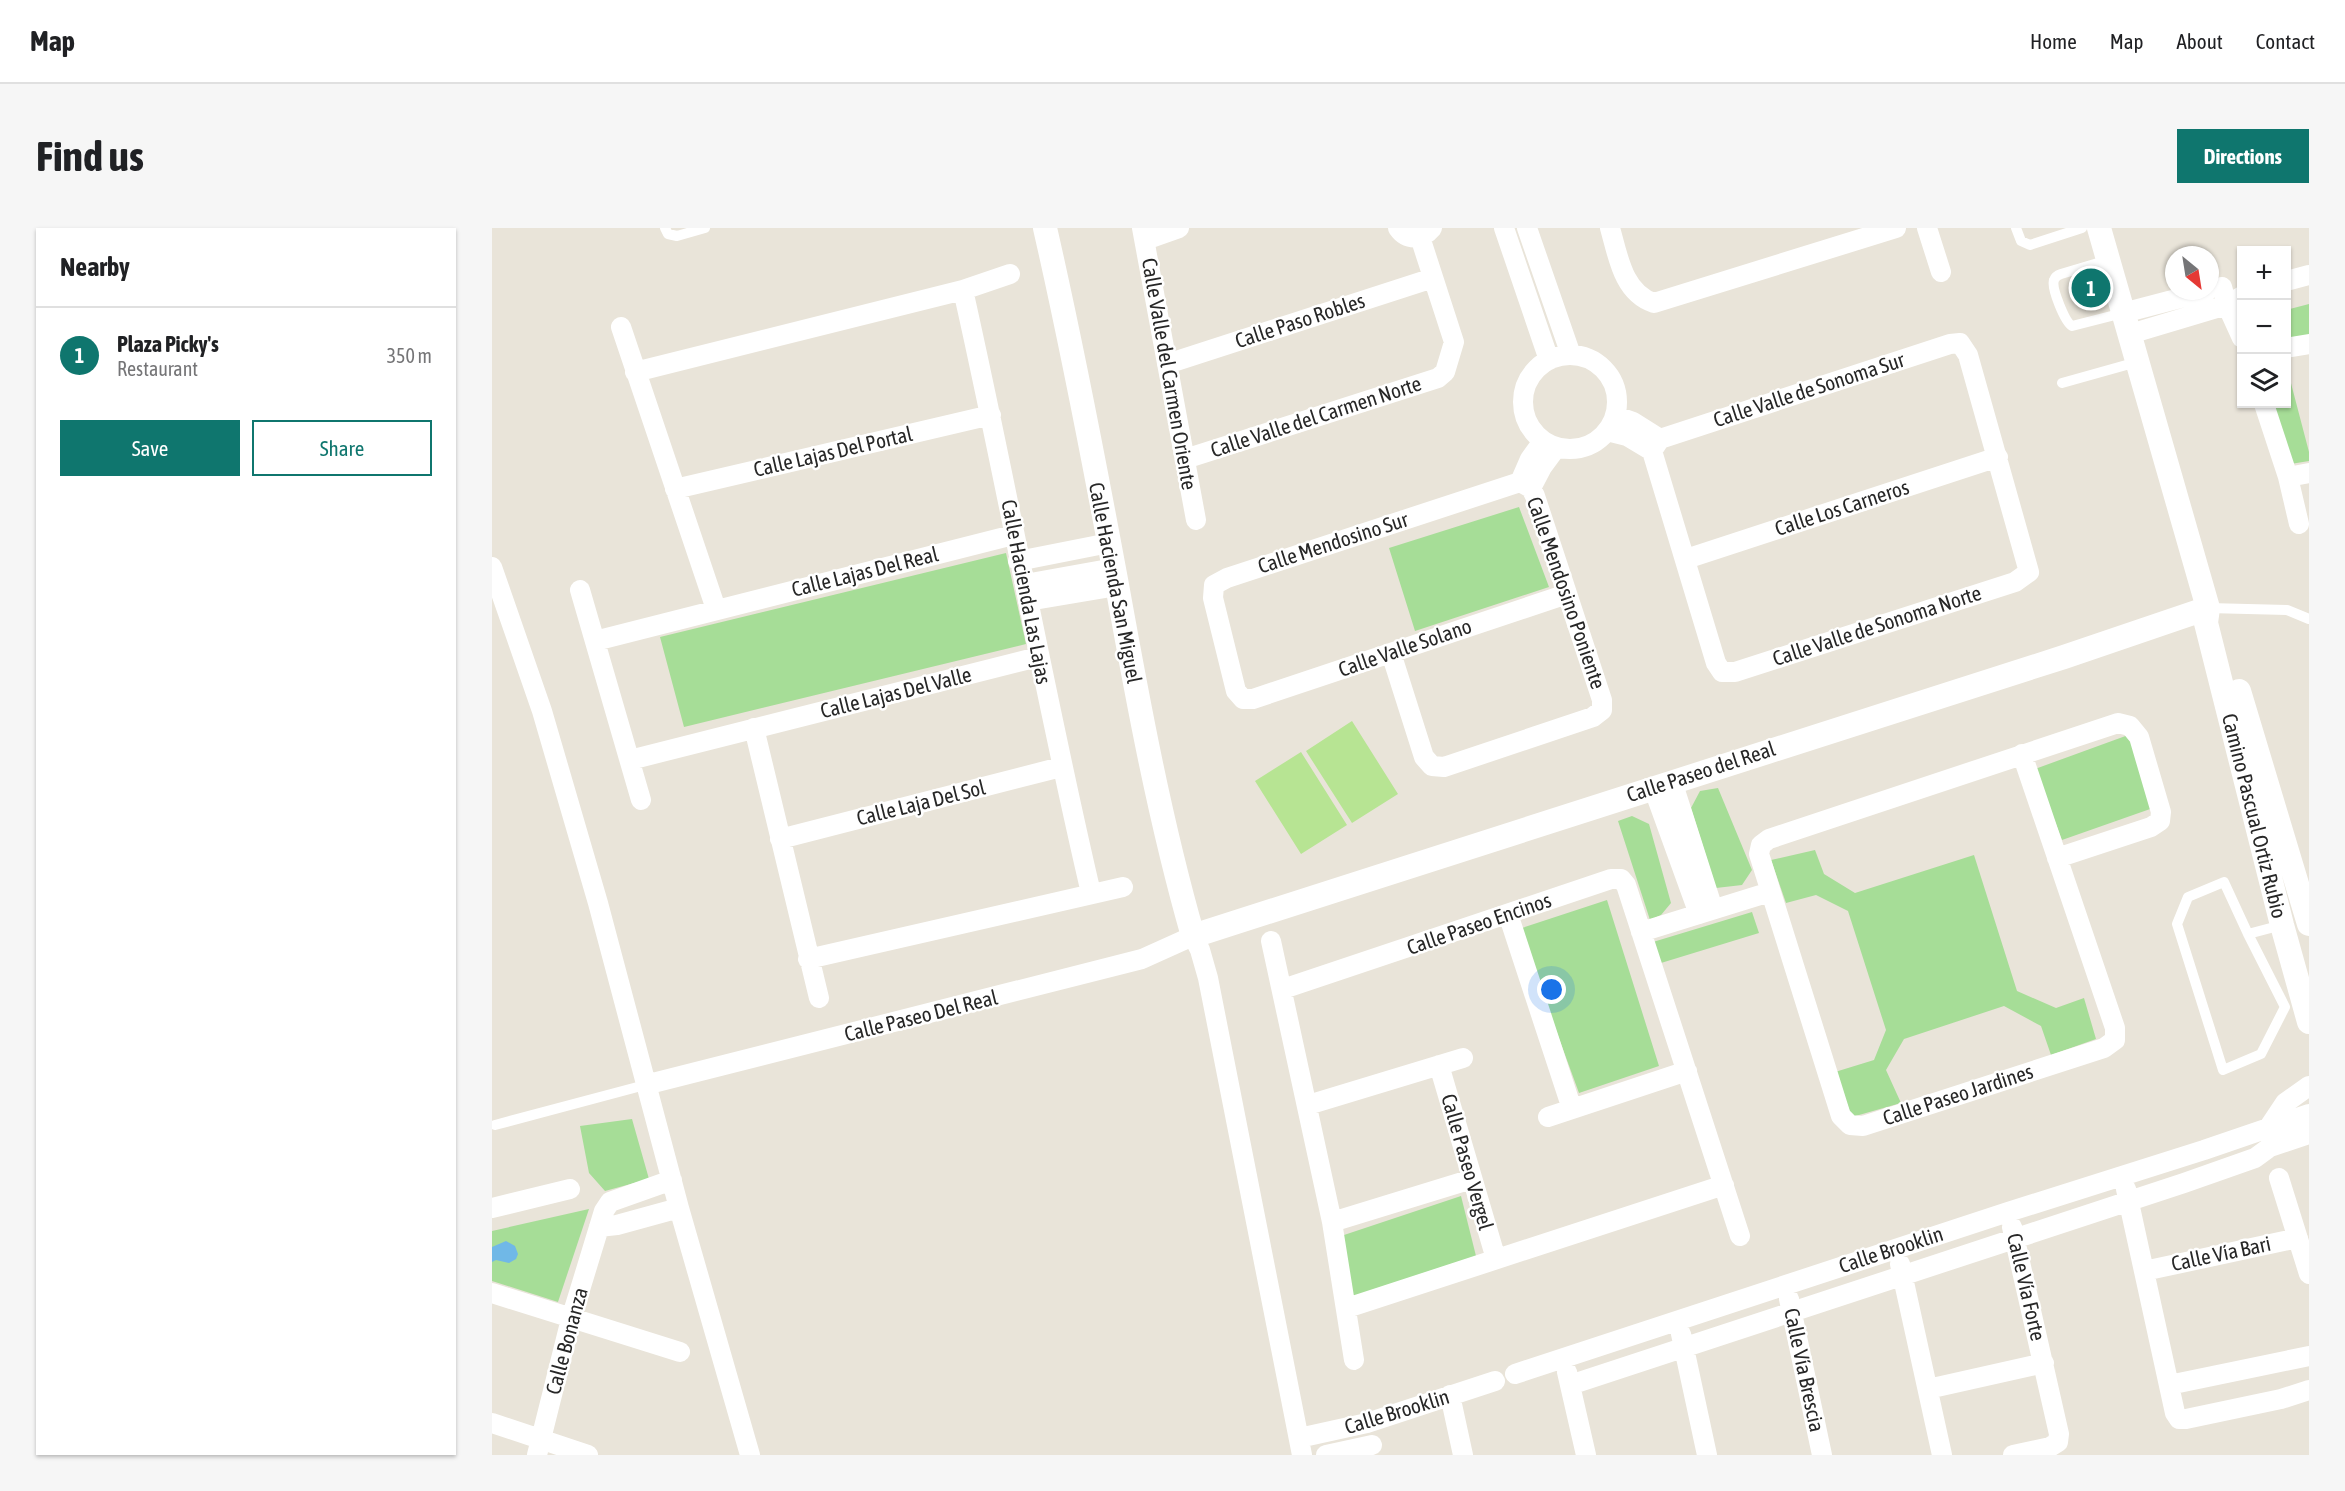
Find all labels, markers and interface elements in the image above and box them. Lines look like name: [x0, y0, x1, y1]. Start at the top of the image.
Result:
text: Map: [30, 25, 75, 57]
text: Home: [2030, 29, 2077, 53]
text: Map: [2110, 29, 2144, 53]
text: About: [2177, 29, 2223, 53]
text: Contact: [2256, 29, 2315, 53]
button: Directions: [2177, 129, 2309, 183]
text: Find us: [36, 132, 144, 180]
north arrow: [2165, 246, 2219, 300]
map controls: [2237, 246, 2291, 408]
button: +: [2237, 246, 2291, 300]
text: Nearby: [60, 252, 130, 282]
street label: Calle Valle del Carmen Oriente: [1138, 256, 1202, 492]
pin: 1: [2072, 266, 2110, 310]
street label: Calle Paso Robles: [1232, 288, 1368, 352]
button: −: [2237, 300, 2291, 354]
text: Plaza Picky's: [117, 331, 219, 357]
text: 1: [75, 344, 84, 367]
text: 350 m: [387, 344, 432, 367]
street label: Calle Valle de Sonoma Sur: [1710, 347, 1908, 431]
button: layers: [2237, 354, 2291, 408]
text: Restaurant: [117, 357, 198, 380]
street label: Calle Valle del Carmen Norte: [1207, 371, 1424, 461]
button: Save: [60, 420, 240, 476]
button: Share: [252, 420, 432, 476]
street label: Calle Lajas Del Portal: [751, 421, 915, 481]
street label: Calle Los Carneros: [1772, 474, 1912, 540]
street label: Calle Hacienda San Miguel: [1085, 480, 1147, 686]
street label: Calle Mendosino Poniente: [1523, 494, 1611, 692]
street label: Calle Hacienda Las Lajas: [997, 497, 1057, 686]
street label: Calle Mendosino Sur: [1255, 506, 1412, 578]
street label: Calle Lajas Del Real: [789, 541, 941, 601]
street label: Calle Valle de Sonoma Norte: [1769, 580, 1984, 670]
street label: Calle Valle Solano: [1335, 613, 1474, 681]
street label: Calle Lajas Del Valle: [818, 662, 974, 722]
street label: Camino Pascual Ortiz Rubio: [2218, 711, 2292, 921]
street label: Calle Paseo del Real: [1623, 736, 1779, 806]
street label: Calle Laja Del Sol: [854, 774, 988, 830]
street label: Calle Paseo Encinos: [1403, 887, 1554, 959]
your location: [1537, 975, 1566, 1004]
street label: Calle Paseo Del Real: [842, 984, 1000, 1046]
street label: Calle Paseo Jardines: [1880, 1058, 2036, 1130]
street label: Calle Paseo Vergel: [1437, 1091, 1499, 1233]
street label: Calle Brooklin: [1835, 1221, 1946, 1277]
street label: Calle Vía Forte: [2003, 1231, 2051, 1343]
street label: Calle Vía Bari: [2169, 1231, 2273, 1275]
street label: Calle Bonanza: [540, 1285, 592, 1397]
street label: Calle Vía Brescia: [1780, 1306, 1830, 1434]
street label: Calle Brooklin: [1341, 1384, 1452, 1438]

